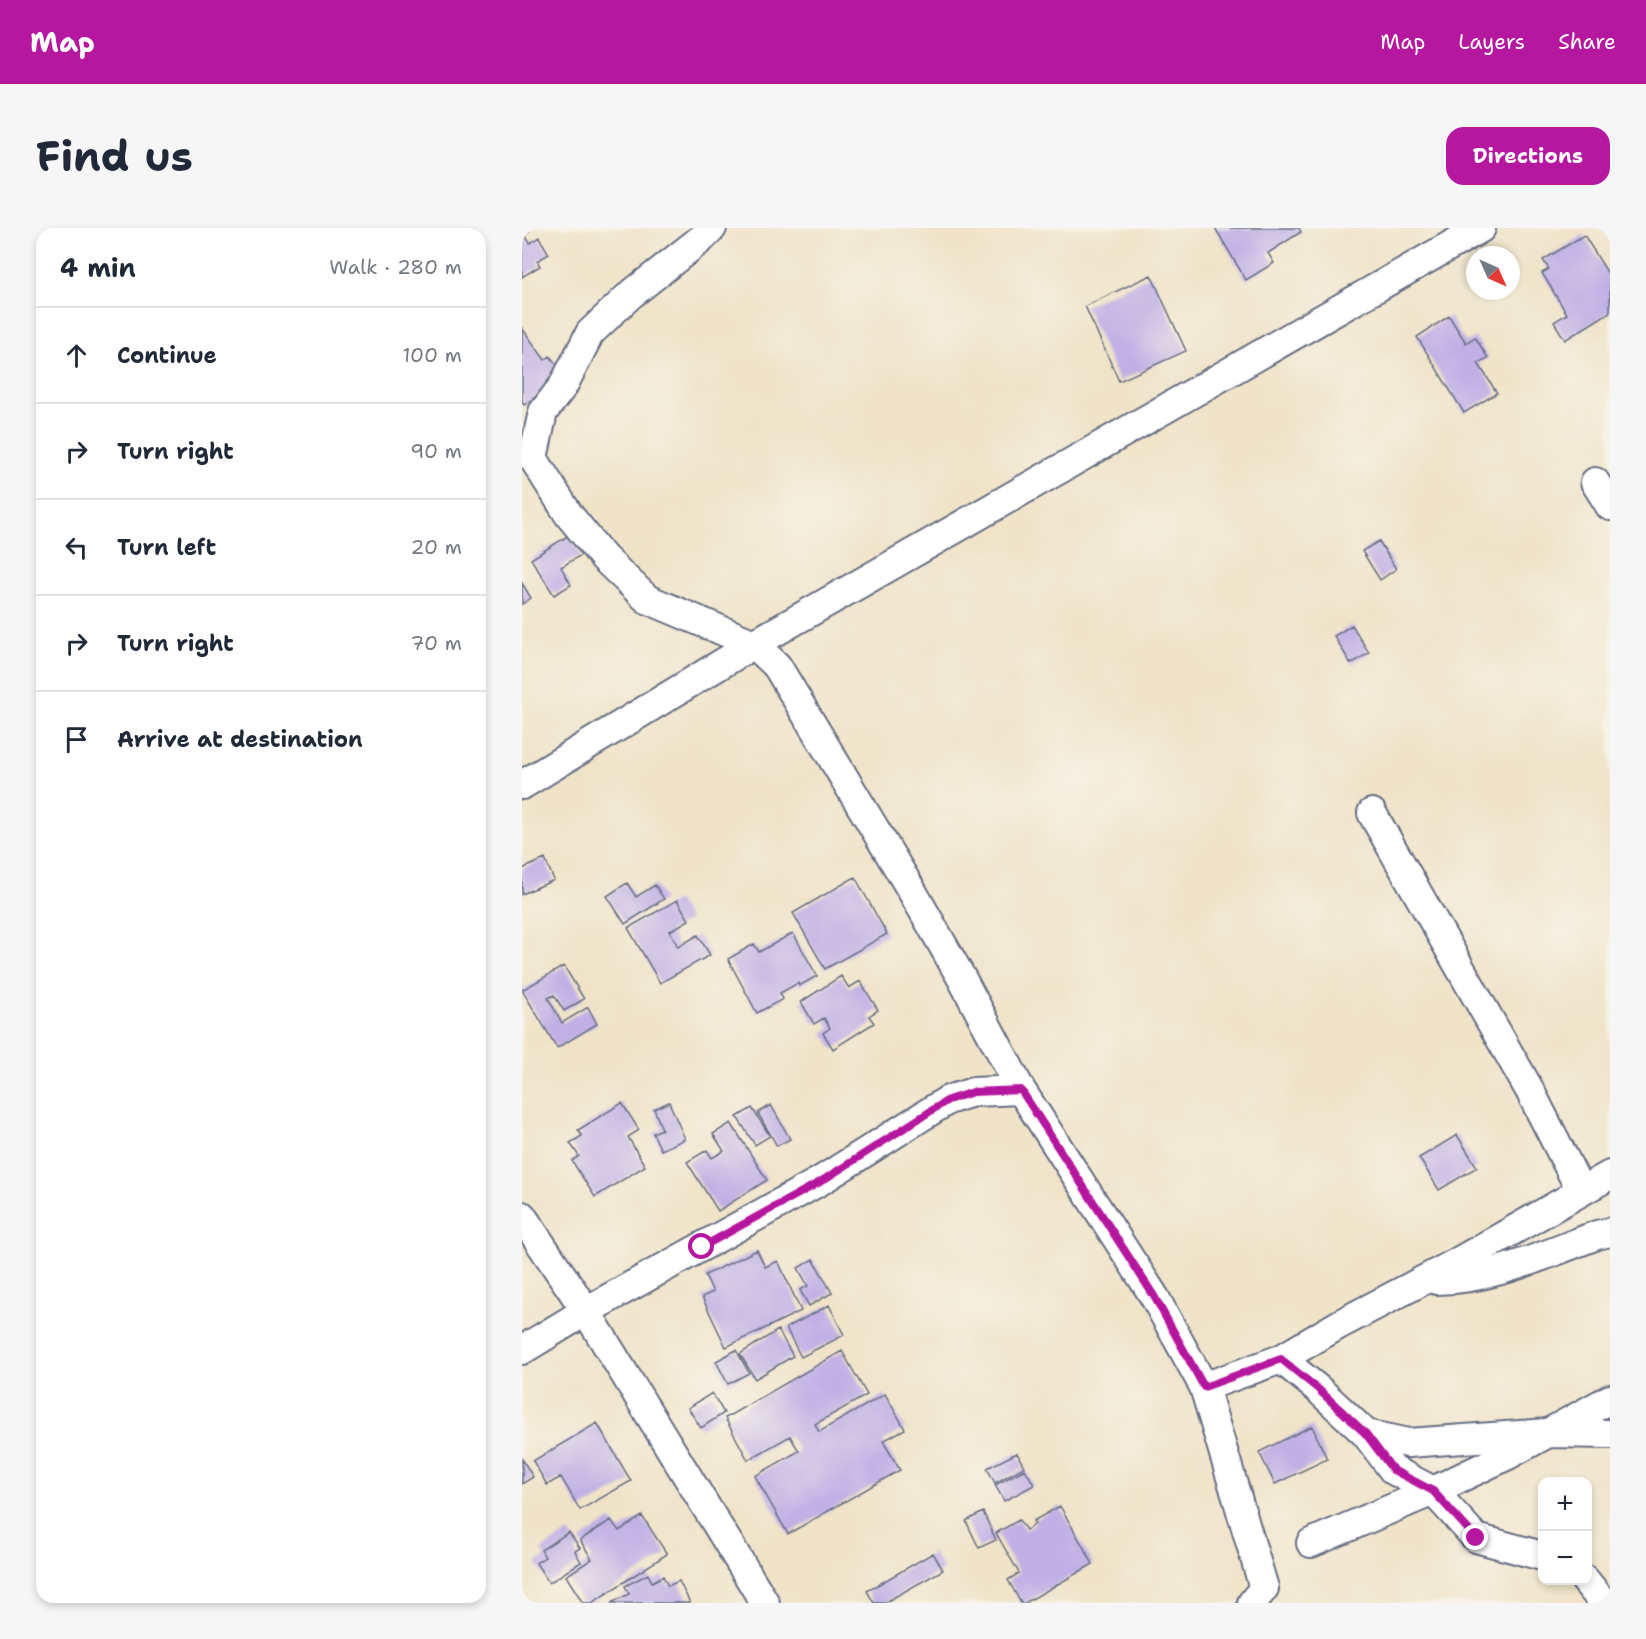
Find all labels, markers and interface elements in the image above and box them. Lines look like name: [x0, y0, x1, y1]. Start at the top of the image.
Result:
text: Map: [30, 23, 95, 61]
text: Map: [1380, 28, 1425, 56]
text: Layers: [1458, 28, 1525, 56]
text: Share: [1558, 28, 1616, 56]
button: Directions: [1446, 127, 1610, 185]
text: Find us: [36, 128, 193, 184]
north arrow: [1466, 246, 1520, 300]
text: 4 min: [60, 250, 136, 285]
text: Walk · 280 m: [329, 254, 462, 280]
icon: ahead: [60, 339, 93, 372]
text: Continue: [117, 341, 217, 370]
text: 100 m: [402, 342, 462, 368]
icon: right: [60, 435, 93, 468]
text: Turn right: [117, 437, 234, 466]
text: 90 m: [410, 438, 462, 464]
icon: left: [60, 531, 93, 564]
text: Turn left: [117, 533, 216, 562]
text: 20 m: [411, 534, 462, 560]
icon: right: [60, 627, 93, 660]
text: Turn right: [117, 629, 234, 658]
text: 70 m: [410, 630, 462, 656]
icon: arrive: [60, 723, 93, 756]
text: Arrive at destination: [117, 725, 363, 754]
route start: [688, 1233, 714, 1259]
map controls: [1538, 1477, 1592, 1585]
button: +: [1538, 1477, 1592, 1531]
route end: [1462, 1524, 1488, 1550]
button: −: [1538, 1531, 1592, 1585]

